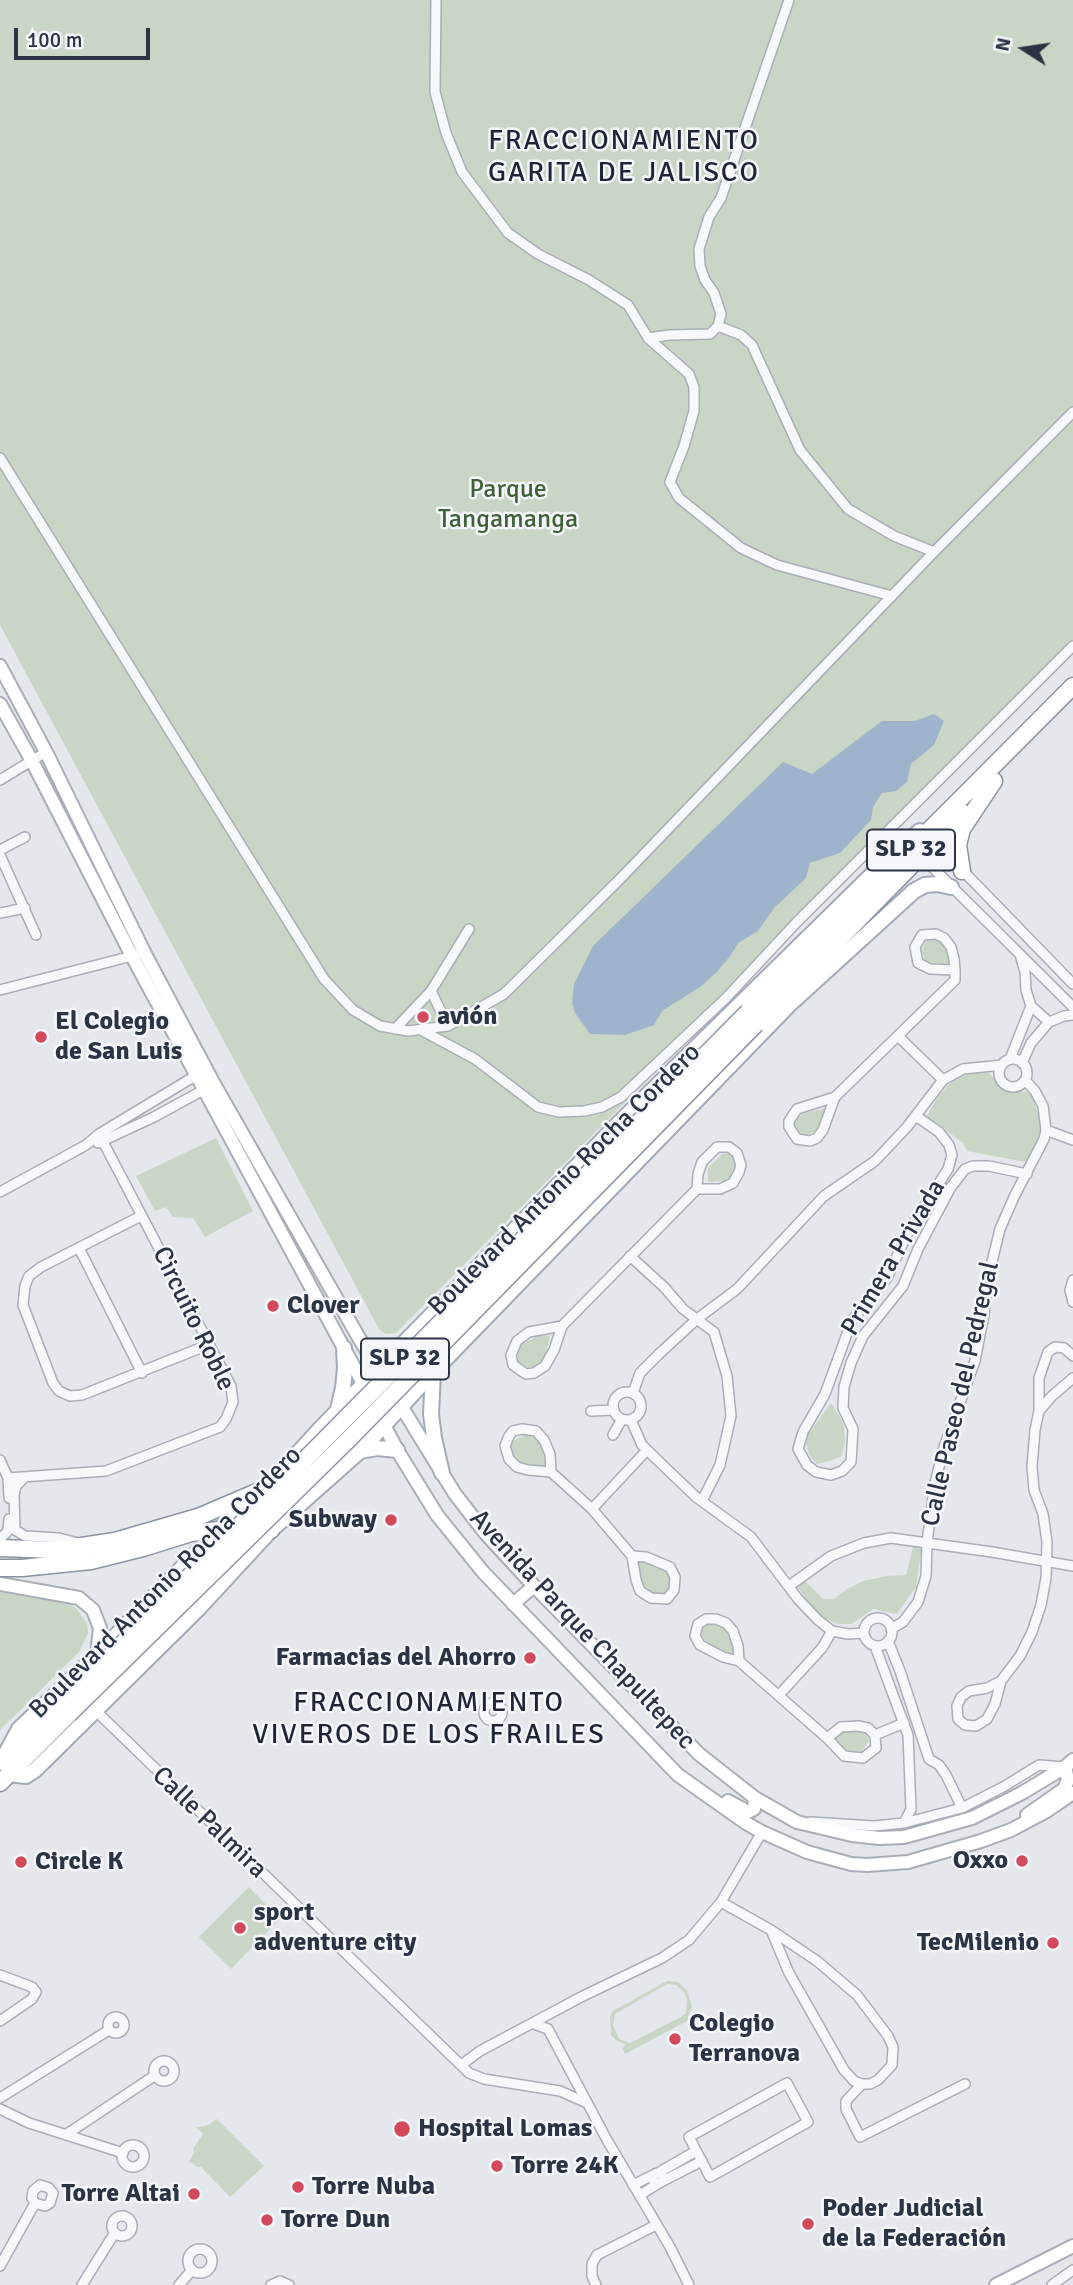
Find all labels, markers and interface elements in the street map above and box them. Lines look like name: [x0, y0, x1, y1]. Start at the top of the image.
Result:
scale bar: [18, 14, 154, 58]
north arrow: [989, 14, 1059, 84]
text: 100 m: [27, 27, 82, 53]
text: N: [990, 36, 1017, 54]
district label: FRACCIONAMIENTO GARITA DE JALISCO: [490, 125, 758, 191]
park label: Parque Tangamanga: [438, 474, 578, 536]
road number: SLP 32: [867, 830, 955, 870]
place label: avión: [437, 1001, 497, 1033]
place label: El Colegio de San Luis: [55, 1006, 182, 1068]
marker: avión: [415, 1009, 431, 1025]
marker: El Colegio de San Luis: [33, 1029, 49, 1045]
street label: Boulevard Antonio Rocha Cordero: [422, 1037, 708, 1323]
street label: Primera Privada: [835, 1174, 953, 1342]
street label: Circuito Roble: [145, 1242, 241, 1396]
street label: Calle Paseo del Pedregal: [915, 1259, 1007, 1529]
place label: Clover: [287, 1290, 360, 1322]
marker: Clover: [265, 1298, 281, 1314]
road number: SLP 32: [361, 1338, 449, 1380]
street label: Boulevard Antonio Rocha Cordero: [23, 1440, 309, 1726]
place label: Subway: [289, 1504, 377, 1536]
street label: Avenida Parque Chapultepec: [463, 1504, 701, 1756]
marker: Subway: [383, 1512, 399, 1528]
place label: Farmacias del Ahorro: [275, 1642, 516, 1674]
marker: Farmacias del Ahorro: [522, 1650, 538, 1666]
district label: FRACCIONAMIENTO VIVEROS DE LOS FRAILES: [255, 1687, 603, 1753]
street label: Calle Palmira: [145, 1761, 273, 1885]
place label: Oxxo: [953, 1845, 1008, 1877]
place label: Circle K: [35, 1846, 124, 1878]
marker: Oxxo: [1014, 1853, 1030, 1869]
marker: Circle K: [13, 1854, 29, 1870]
place label: sport adventure city: [254, 1897, 416, 1958]
marker: sport adventure city: [232, 1920, 248, 1936]
place label: TecMilenio: [917, 1927, 1039, 1959]
marker: TecMilenio: [1045, 1935, 1061, 1951]
place label: Colegio Terranova: [689, 2008, 800, 2070]
marker: Colegio Terranova: [667, 2031, 683, 2047]
place label: Hospital Lomas: [418, 2113, 592, 2145]
marker: Hospital Lomas: [392, 2119, 412, 2139]
place label: Torre 24K: [511, 2150, 619, 2182]
marker: Torre 24K: [489, 2158, 505, 2174]
place label: Torre Nuba: [312, 2171, 435, 2203]
place label: Torre Altai: [61, 2178, 180, 2210]
marker: Torre Nuba: [290, 2179, 306, 2195]
marker: Torre Altai: [186, 2186, 202, 2202]
place label: Poder Judicial de la Federación: [822, 2193, 1006, 2254]
place label: Torre Dun: [281, 2204, 390, 2236]
marker: Torre Dun: [259, 2212, 275, 2228]
marker: Poder Judicial de la Federación: [800, 2216, 816, 2232]

